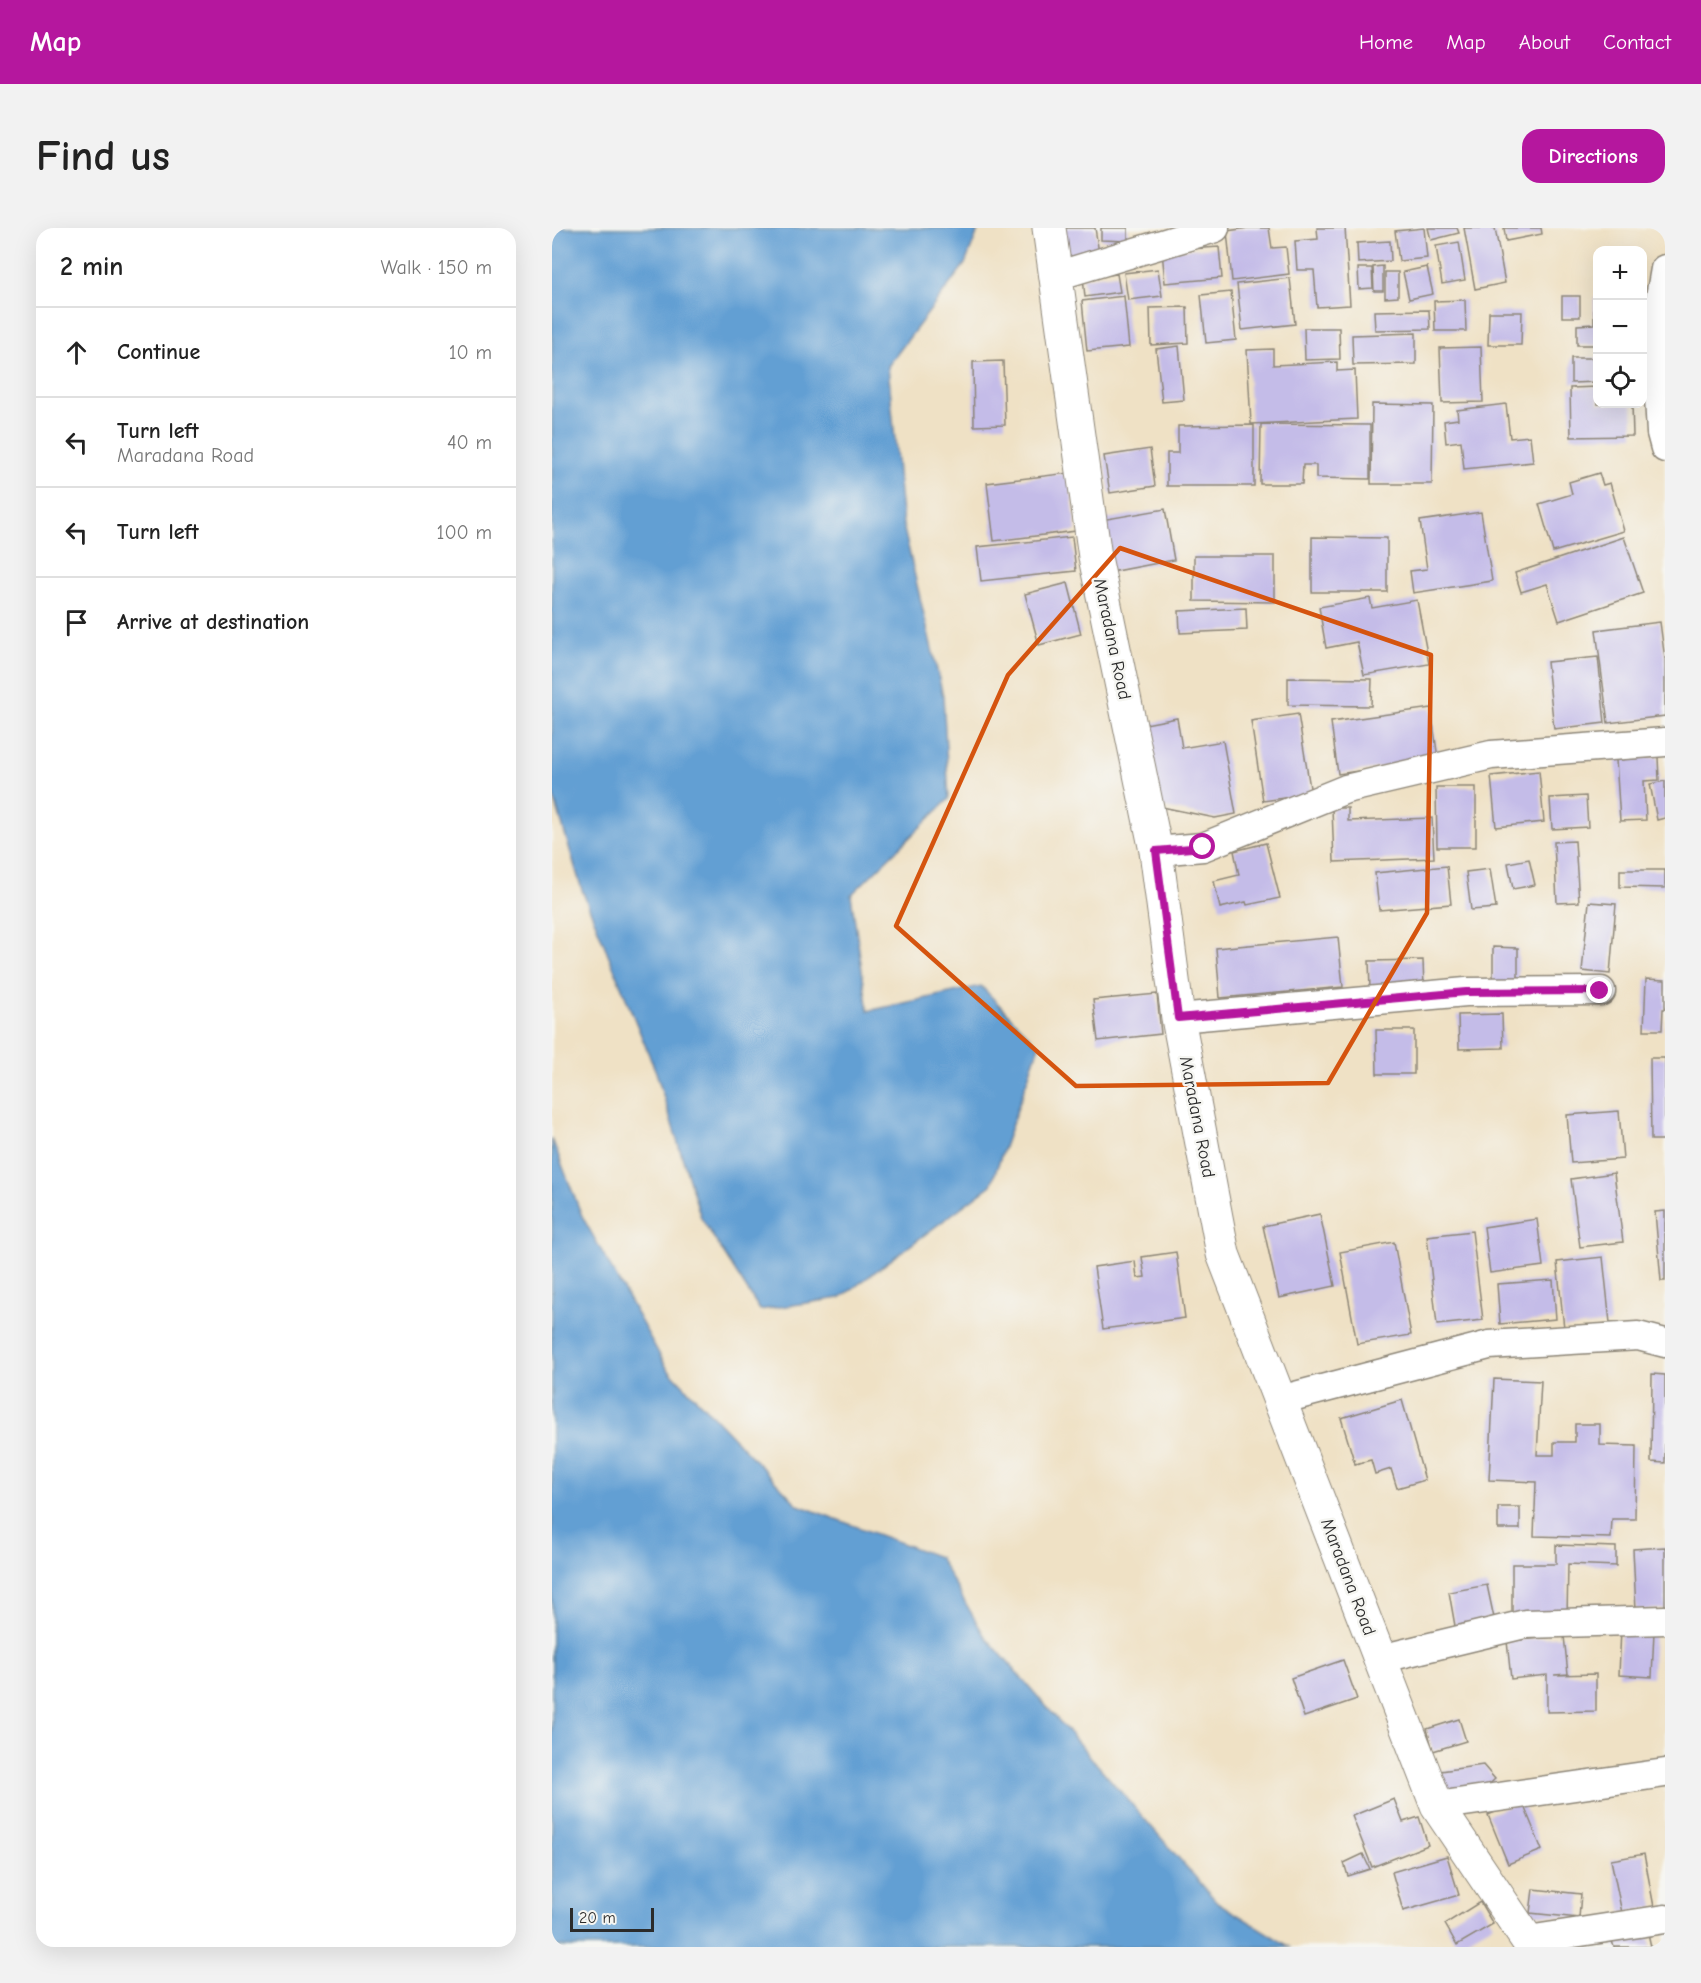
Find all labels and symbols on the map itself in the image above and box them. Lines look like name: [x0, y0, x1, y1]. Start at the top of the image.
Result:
street label: Maradana Road: [1089, 576, 1135, 702]
route start: [1189, 833, 1215, 859]
route end: [1586, 977, 1612, 1003]
street label: Maradana Road: [1175, 1054, 1219, 1180]
street label: Maradana Road: [1316, 1516, 1380, 1638]
scale bar: [570, 1905, 654, 1932]

